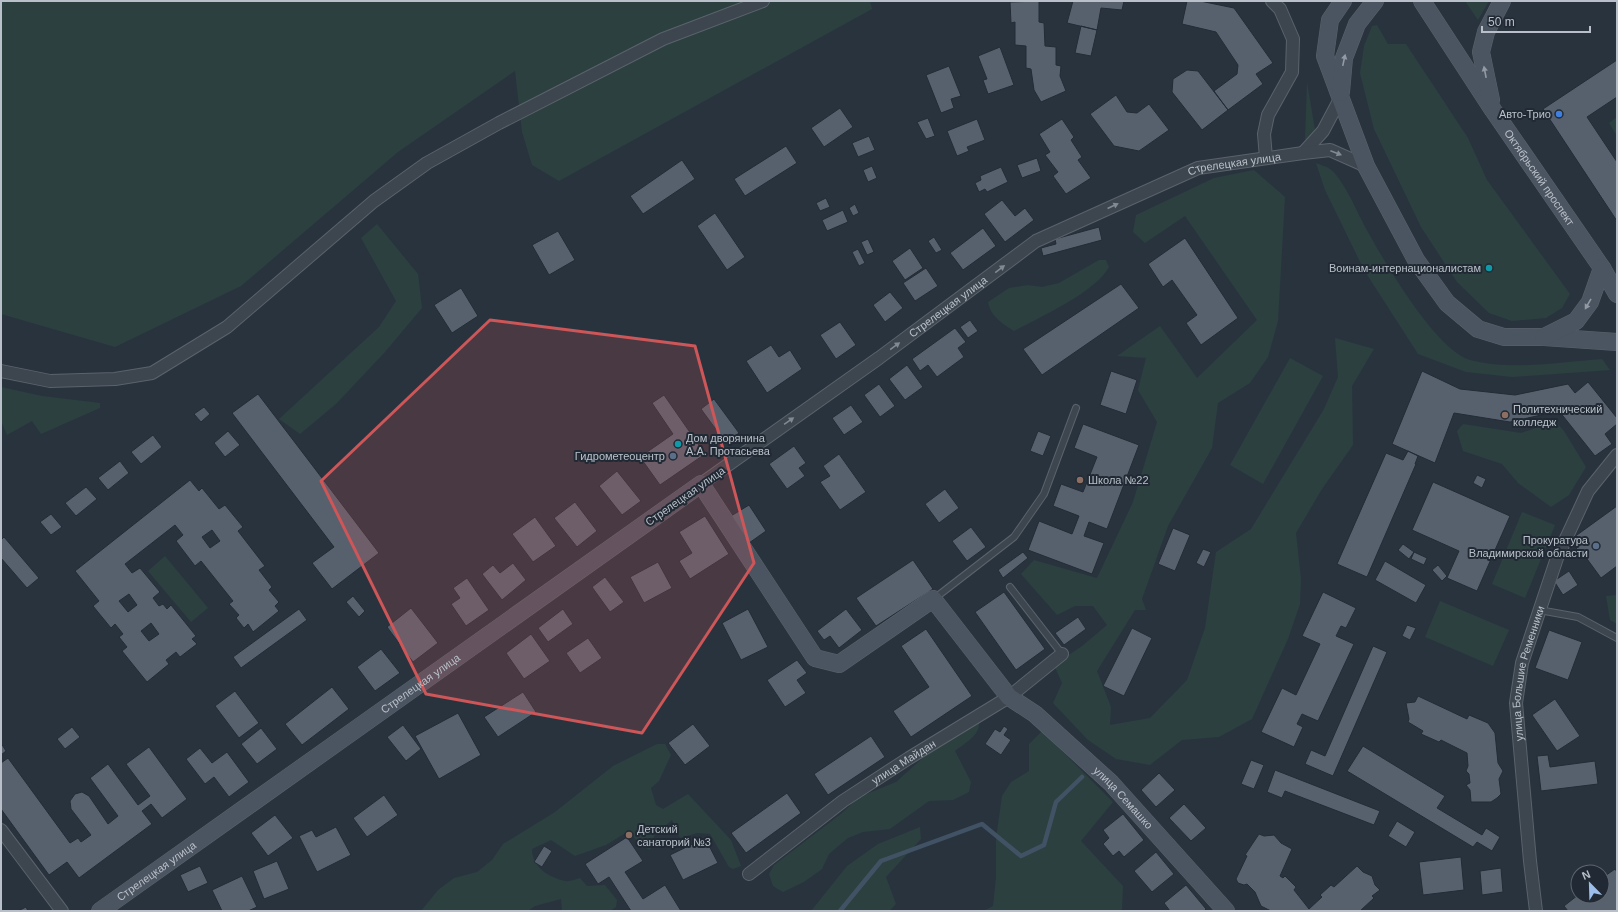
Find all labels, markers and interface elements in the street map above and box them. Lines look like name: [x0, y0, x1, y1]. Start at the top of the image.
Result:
scale bar: [1482, 8, 1590, 34]
text: 50 m: [1488, 15, 1515, 29]
one-way arrow: [1342, 54, 1348, 66]
one-way arrow: [1482, 66, 1488, 78]
place label: Авто-Трио: [1499, 108, 1551, 120]
marker: Авто-Трио: [1554, 109, 1564, 119]
street label: Октябрьский проспект: [1502, 127, 1577, 228]
street label: Стрелецкая улица: [1186, 150, 1282, 178]
one-way arrow: [1330, 150, 1342, 156]
one-way arrow: [1107, 203, 1119, 209]
place label: Воинам-интернационалистам: [1329, 262, 1481, 274]
marker: Воинам-интернационалистам: [1484, 263, 1494, 273]
one-way arrow: [995, 265, 1005, 273]
street label: Стрелецкая улица: [907, 273, 990, 340]
one-way arrow: [1584, 298, 1591, 310]
one-way arrow: [890, 341, 901, 350]
place label: Политехнический колледж: [1513, 403, 1602, 428]
marker: Политехнический колледж: [1500, 410, 1510, 420]
one-way arrow: [784, 417, 795, 425]
place label: Дом дворянина А.А. Протасьева: [686, 432, 771, 457]
marker: Дом дворянина А.А. Протасьева: [673, 439, 683, 449]
place label: Гидрометеоцентр: [575, 450, 665, 462]
marker: Гидрометеоцентр: [668, 451, 678, 461]
street label: Стрелецкая улица: [643, 464, 728, 528]
place label: Школа №22: [1088, 474, 1149, 486]
marker: Школа №22: [1075, 475, 1085, 485]
place label: Прокуратура Владимирской области: [1469, 534, 1589, 559]
marker: Прокуратура Владимирской области: [1591, 541, 1601, 551]
street label: улица Большие Ременники: [1510, 604, 1547, 742]
street label: Стрелецкая улица: [378, 651, 463, 716]
street label: улица Майдан: [869, 737, 938, 787]
street label: улица Семашко: [1091, 764, 1155, 831]
place label: Детский санаторий №3: [637, 823, 711, 848]
marker: Детский санаторий №3: [624, 830, 634, 840]
street label: Стрелецкая улица: [114, 838, 199, 903]
north arrow: [1570, 864, 1610, 904]
text: N: [1580, 868, 1592, 882]

